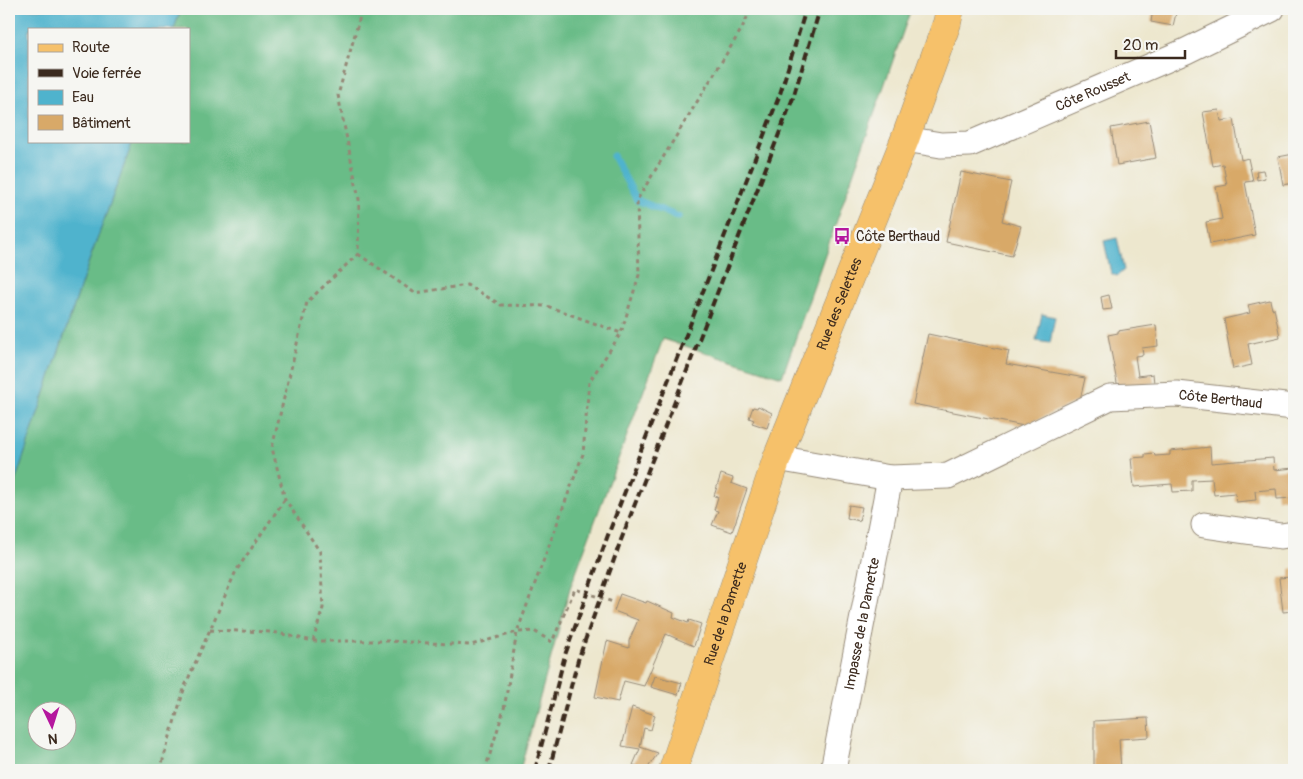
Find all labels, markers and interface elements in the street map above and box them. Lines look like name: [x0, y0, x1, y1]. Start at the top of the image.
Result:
legend: [28, 28, 190, 142]
scale bar: [1116, 28, 1184, 60]
text: 20 m: [1123, 36, 1158, 55]
text: Route: [72, 38, 110, 57]
text: Voie ferrée: [72, 64, 142, 83]
street label: Côte Rousset: [1053, 68, 1133, 115]
text: Eau: [72, 88, 94, 107]
text: Bâtiment: [72, 114, 132, 133]
bus stop icon: Côte Berthaud: [832, 226, 852, 246]
place label: Côte Berthaud: [856, 228, 940, 245]
street label: Rue des Selettes: [813, 254, 865, 353]
street label: Côte Berthaud: [1178, 386, 1264, 412]
street label: Impasse de la Damette: [840, 556, 883, 692]
street label: Rue de la Damette: [700, 560, 750, 667]
north arrow: [28, 702, 78, 752]
text: N: [48, 730, 58, 747]

